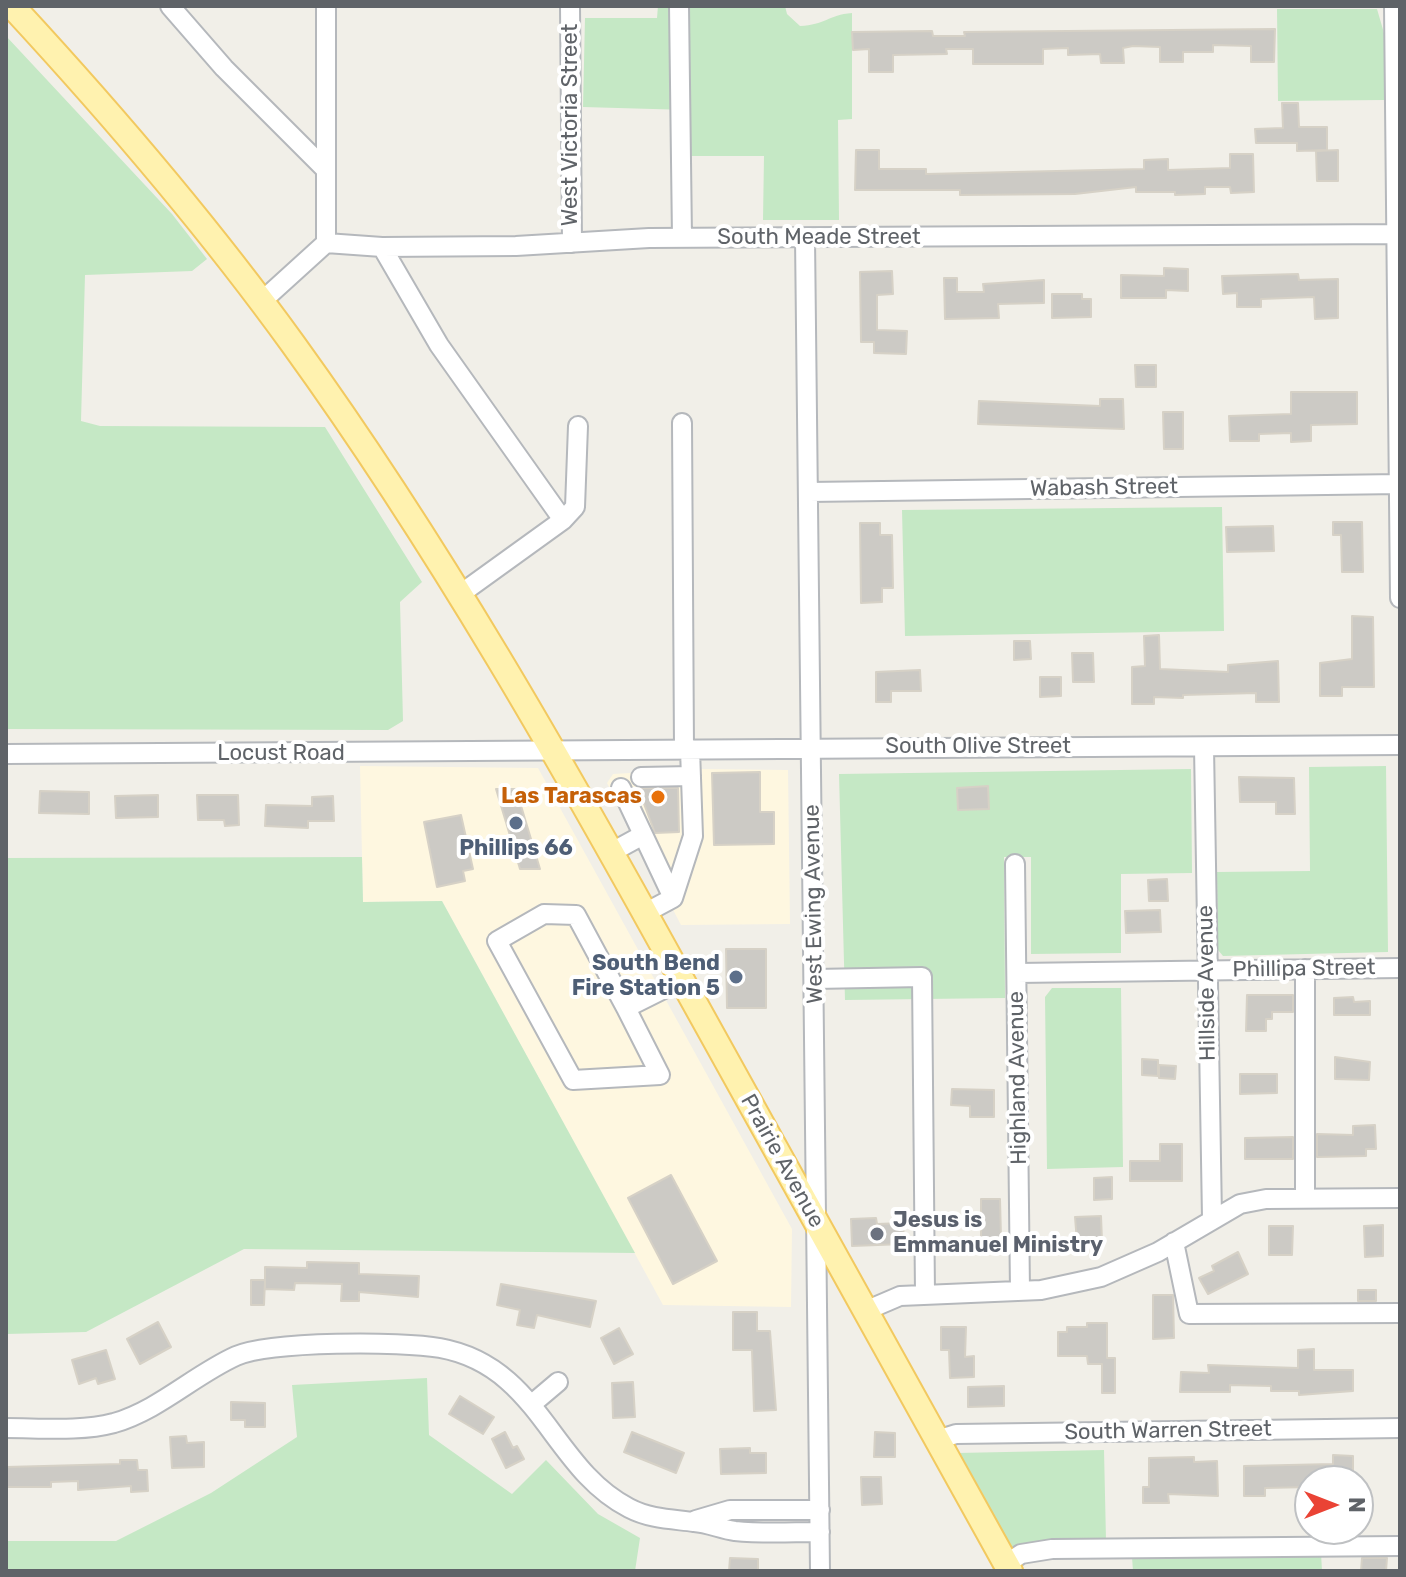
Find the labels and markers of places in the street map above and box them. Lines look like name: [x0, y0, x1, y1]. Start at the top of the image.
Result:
place label: Las Tarascas: [501, 784, 642, 810]
marker: Las Tarascas: [649, 788, 667, 806]
marker: Phillips 66: [507, 814, 525, 832]
place label: Phillips 66: [459, 836, 573, 862]
place label: South Bend Fire Station 5: [572, 951, 720, 1002]
marker: South Bend Fire Station 5: [727, 968, 745, 986]
place label: Jesus is Emmanuel Ministry: [893, 1208, 1103, 1260]
marker: Jesus is Emmanuel Ministry: [868, 1225, 886, 1243]

